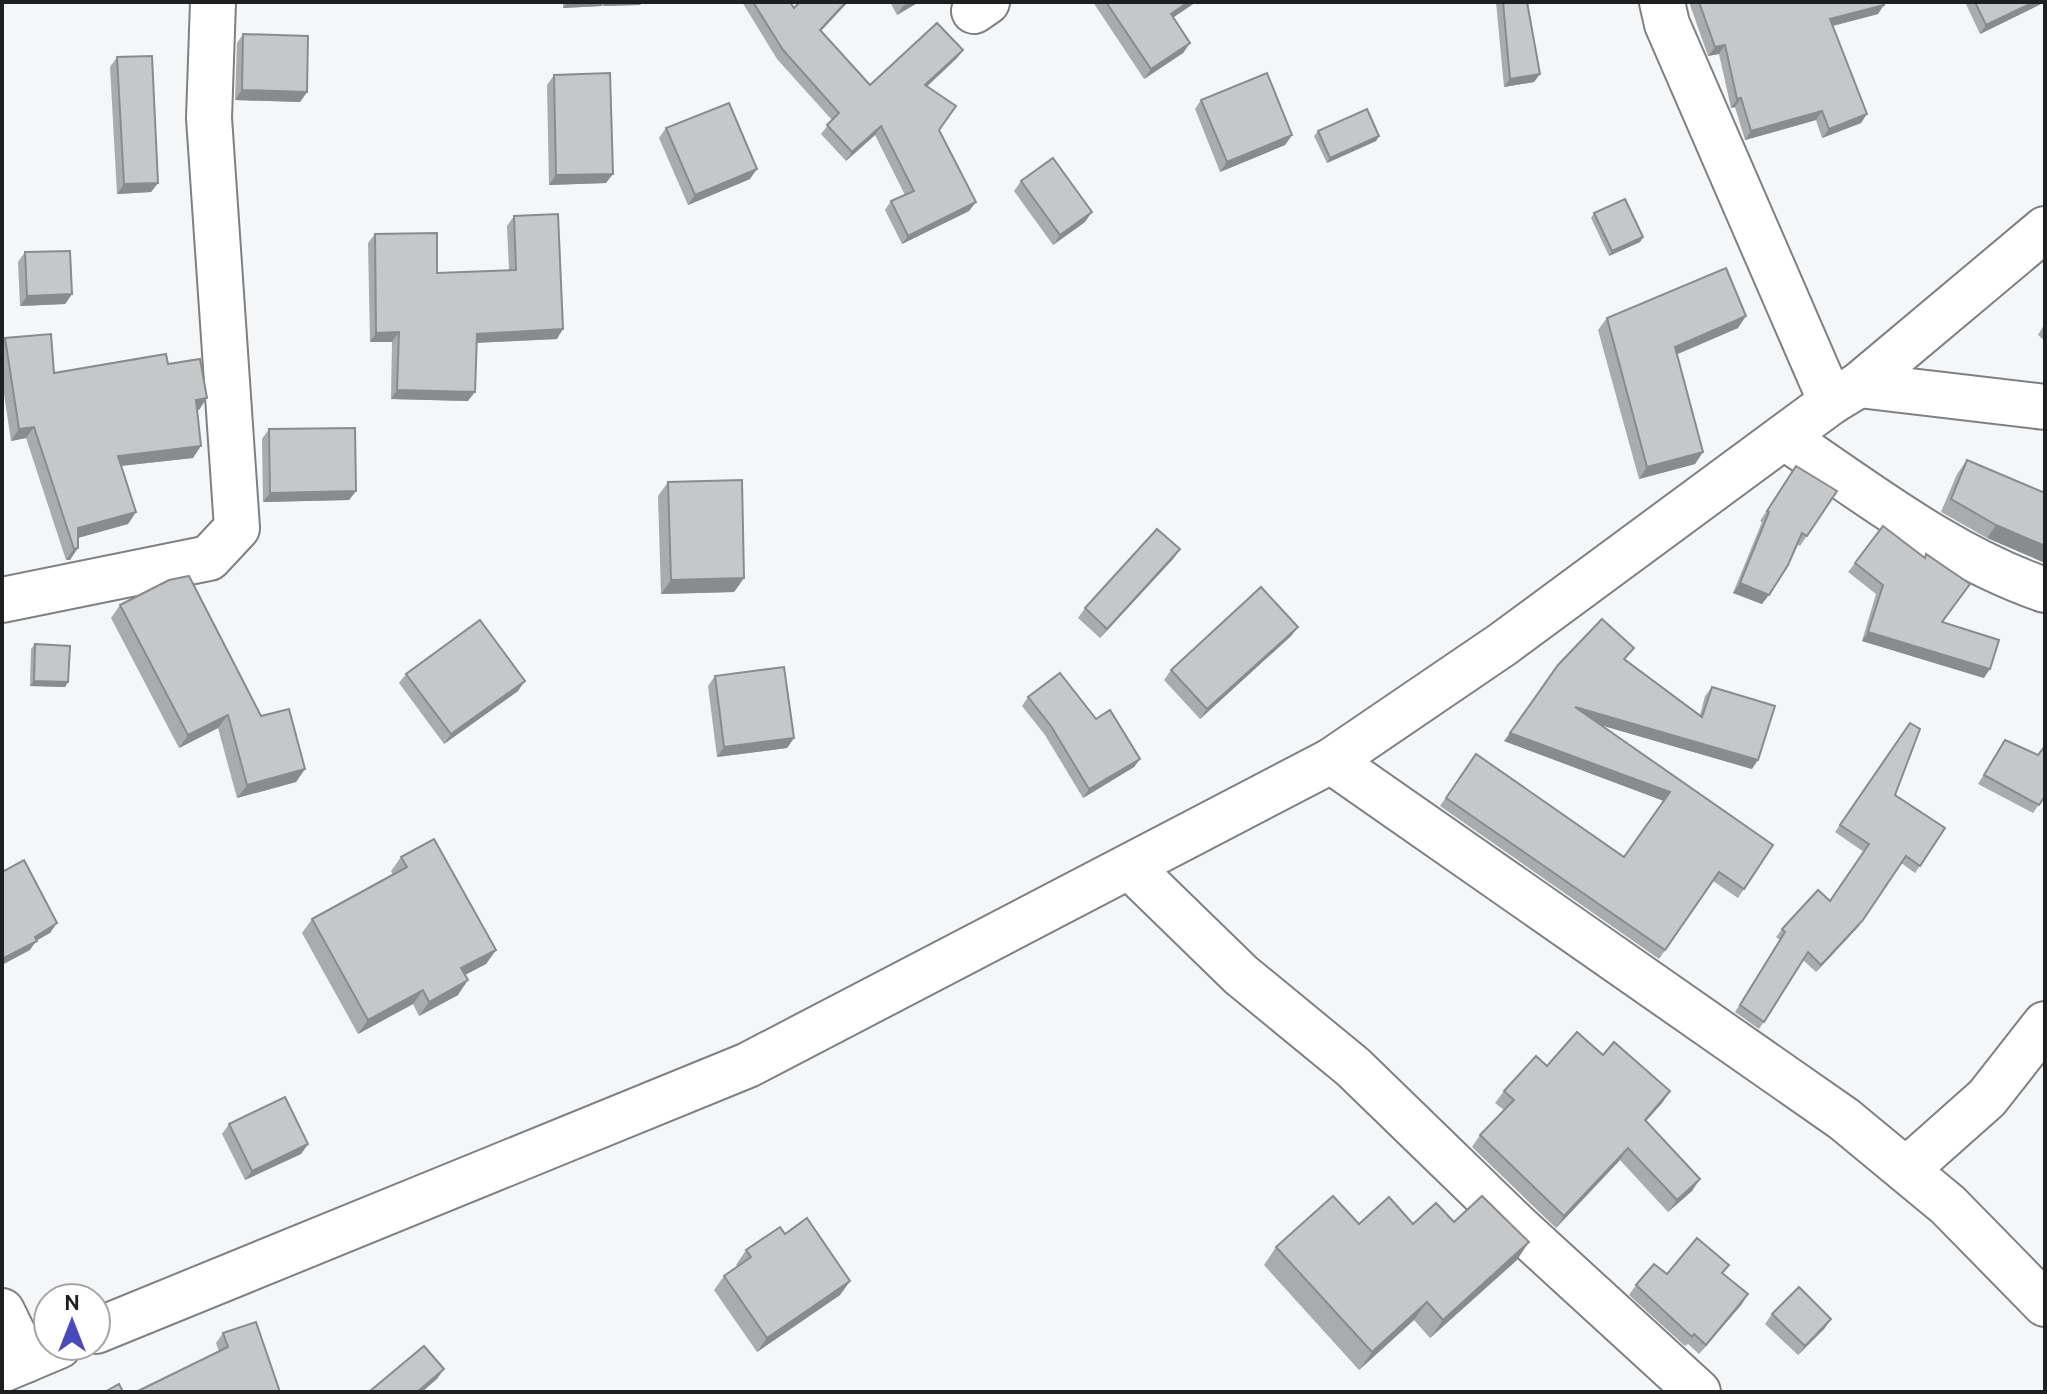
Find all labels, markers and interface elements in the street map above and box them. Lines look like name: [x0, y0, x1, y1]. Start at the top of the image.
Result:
north arrow: [32, 1282, 112, 1362]
text: N: [64, 1289, 80, 1316]

